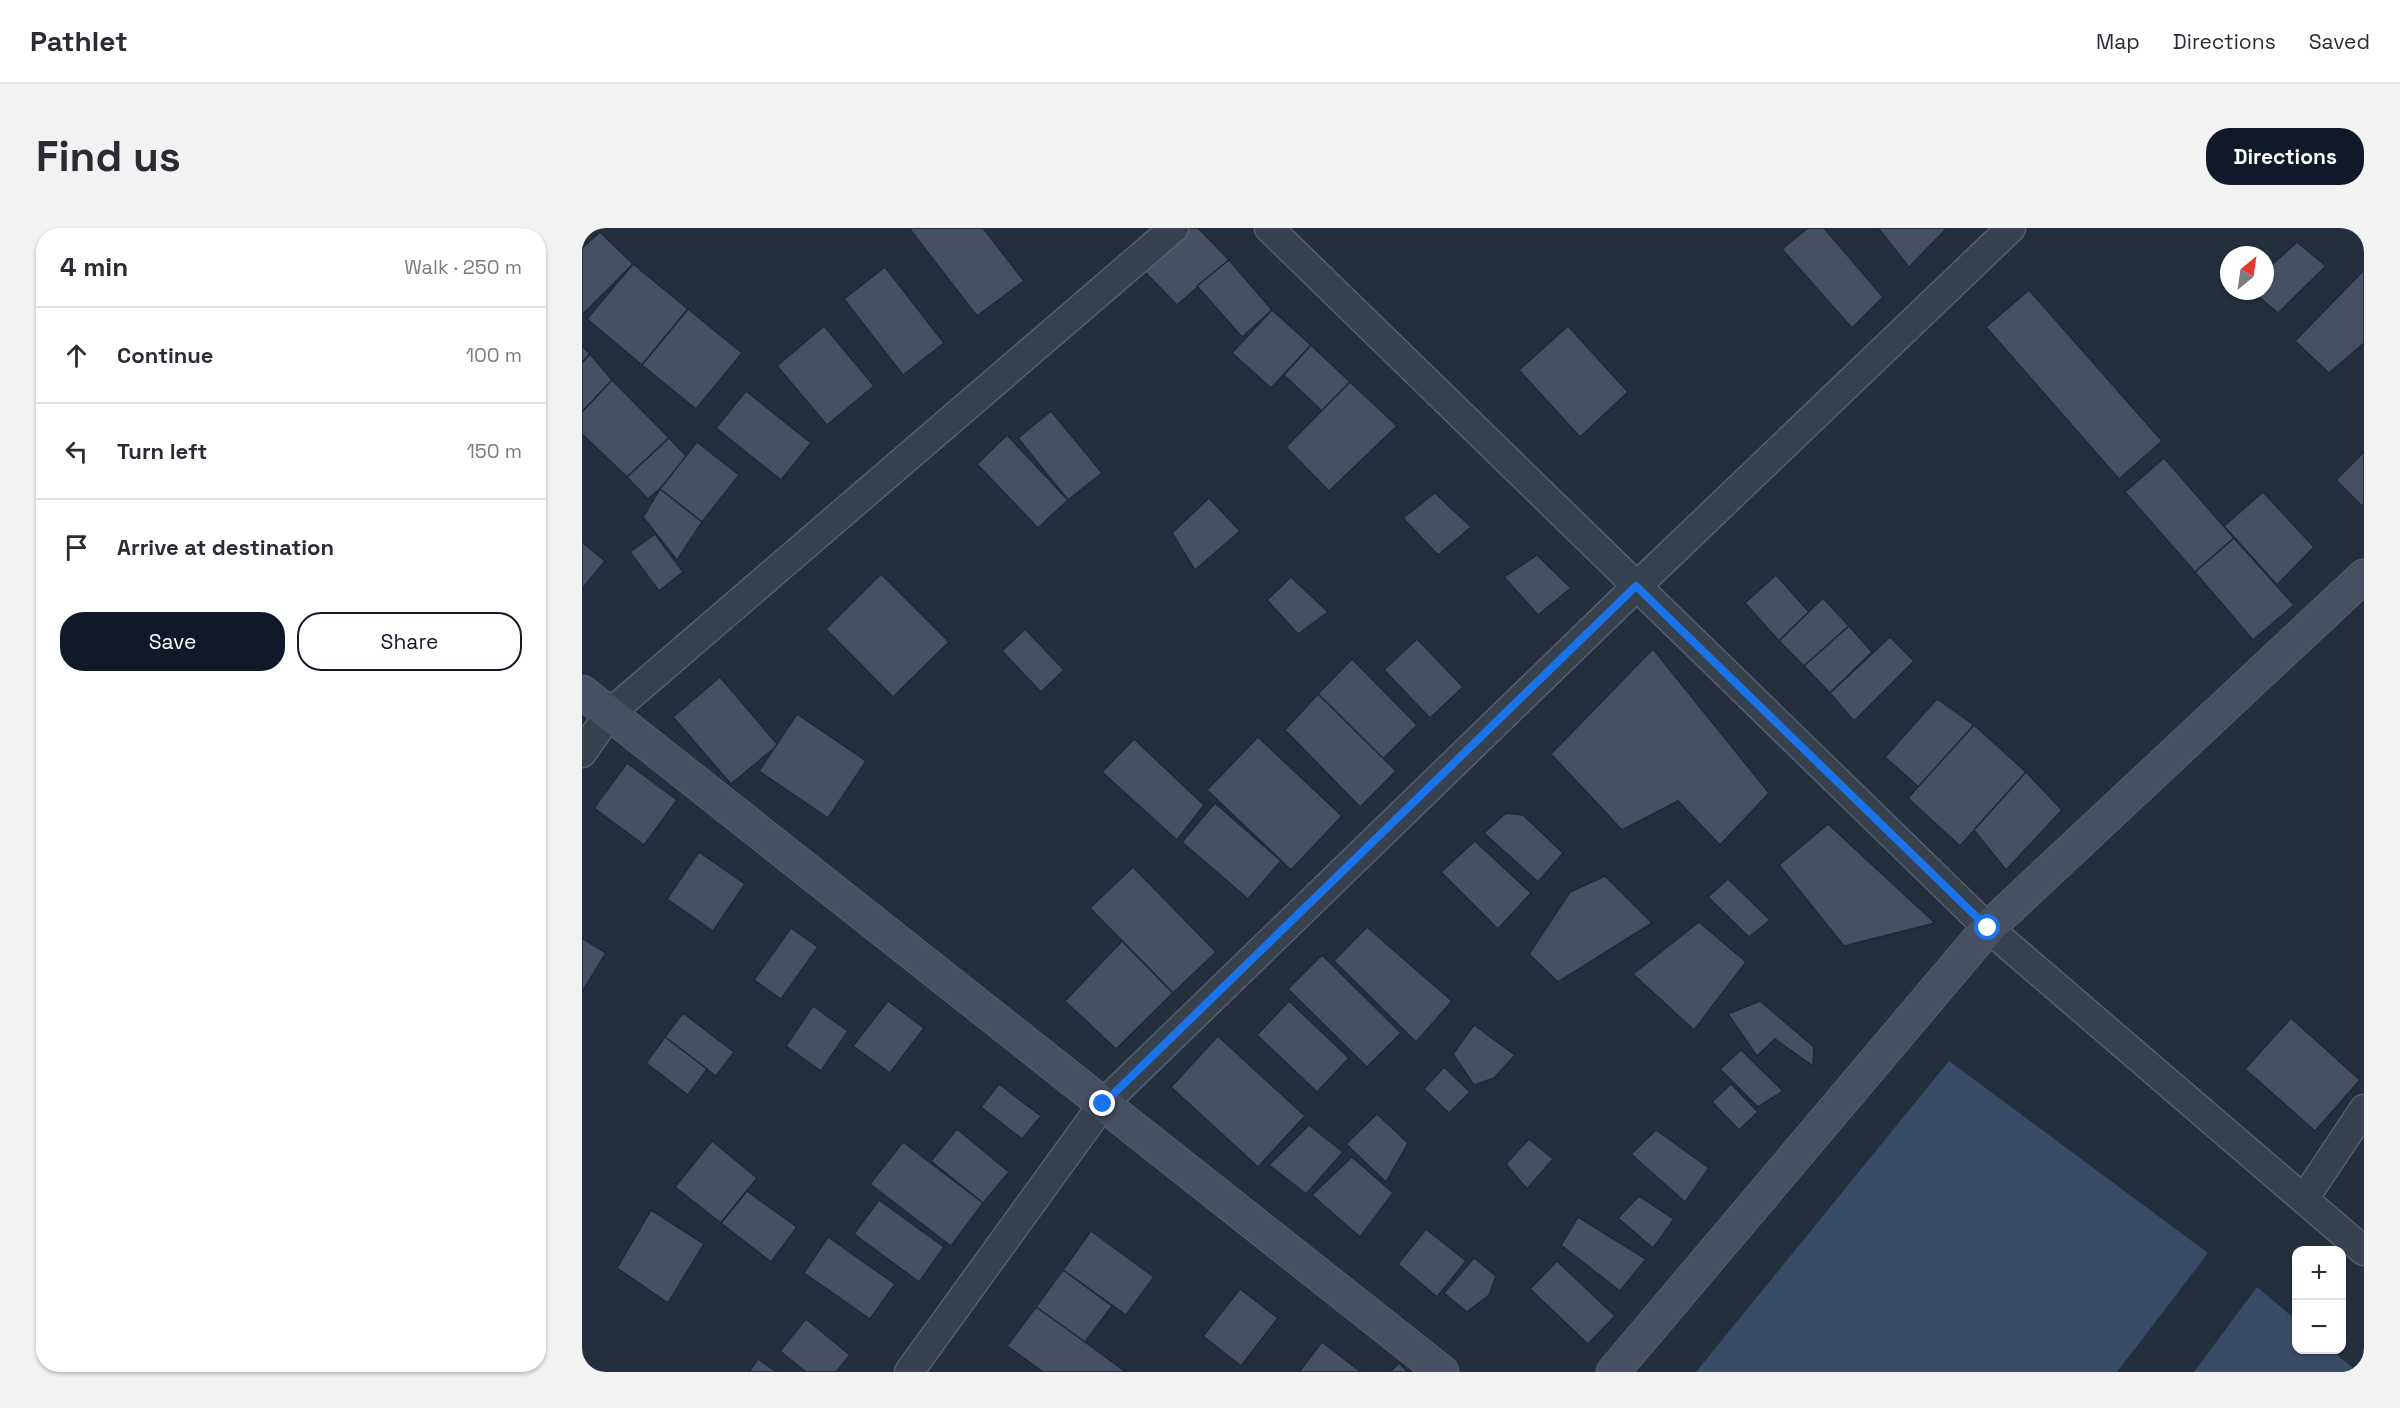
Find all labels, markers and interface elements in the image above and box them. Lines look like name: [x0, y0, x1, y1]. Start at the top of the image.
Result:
text: Pathlet: [30, 23, 128, 59]
text: Map: [2096, 28, 2140, 55]
text: Directions: [2173, 28, 2276, 55]
text: Saved: [2309, 28, 2370, 55]
button: Directions: [2206, 128, 2364, 185]
text: Find us: [36, 130, 181, 183]
north arrow: [2220, 246, 2274, 300]
text: 4 min: [60, 250, 128, 284]
text: Walk · 250 m: [404, 254, 522, 280]
icon: ahead: [60, 339, 93, 372]
text: Continue: [117, 341, 213, 369]
text: 100 m: [466, 342, 522, 368]
icon: left: [60, 435, 93, 468]
text: Turn left: [117, 437, 207, 465]
text: 150 m: [467, 438, 522, 464]
icon: arrive: [60, 531, 93, 564]
text: Arrive at destination: [117, 533, 334, 561]
button: Save: [60, 612, 285, 671]
button: Share: [297, 612, 522, 671]
route start: [1974, 914, 2000, 940]
route end: [1089, 1090, 1115, 1116]
map controls: [2292, 1246, 2346, 1354]
button: +: [2292, 1246, 2346, 1300]
button: −: [2292, 1300, 2346, 1354]

